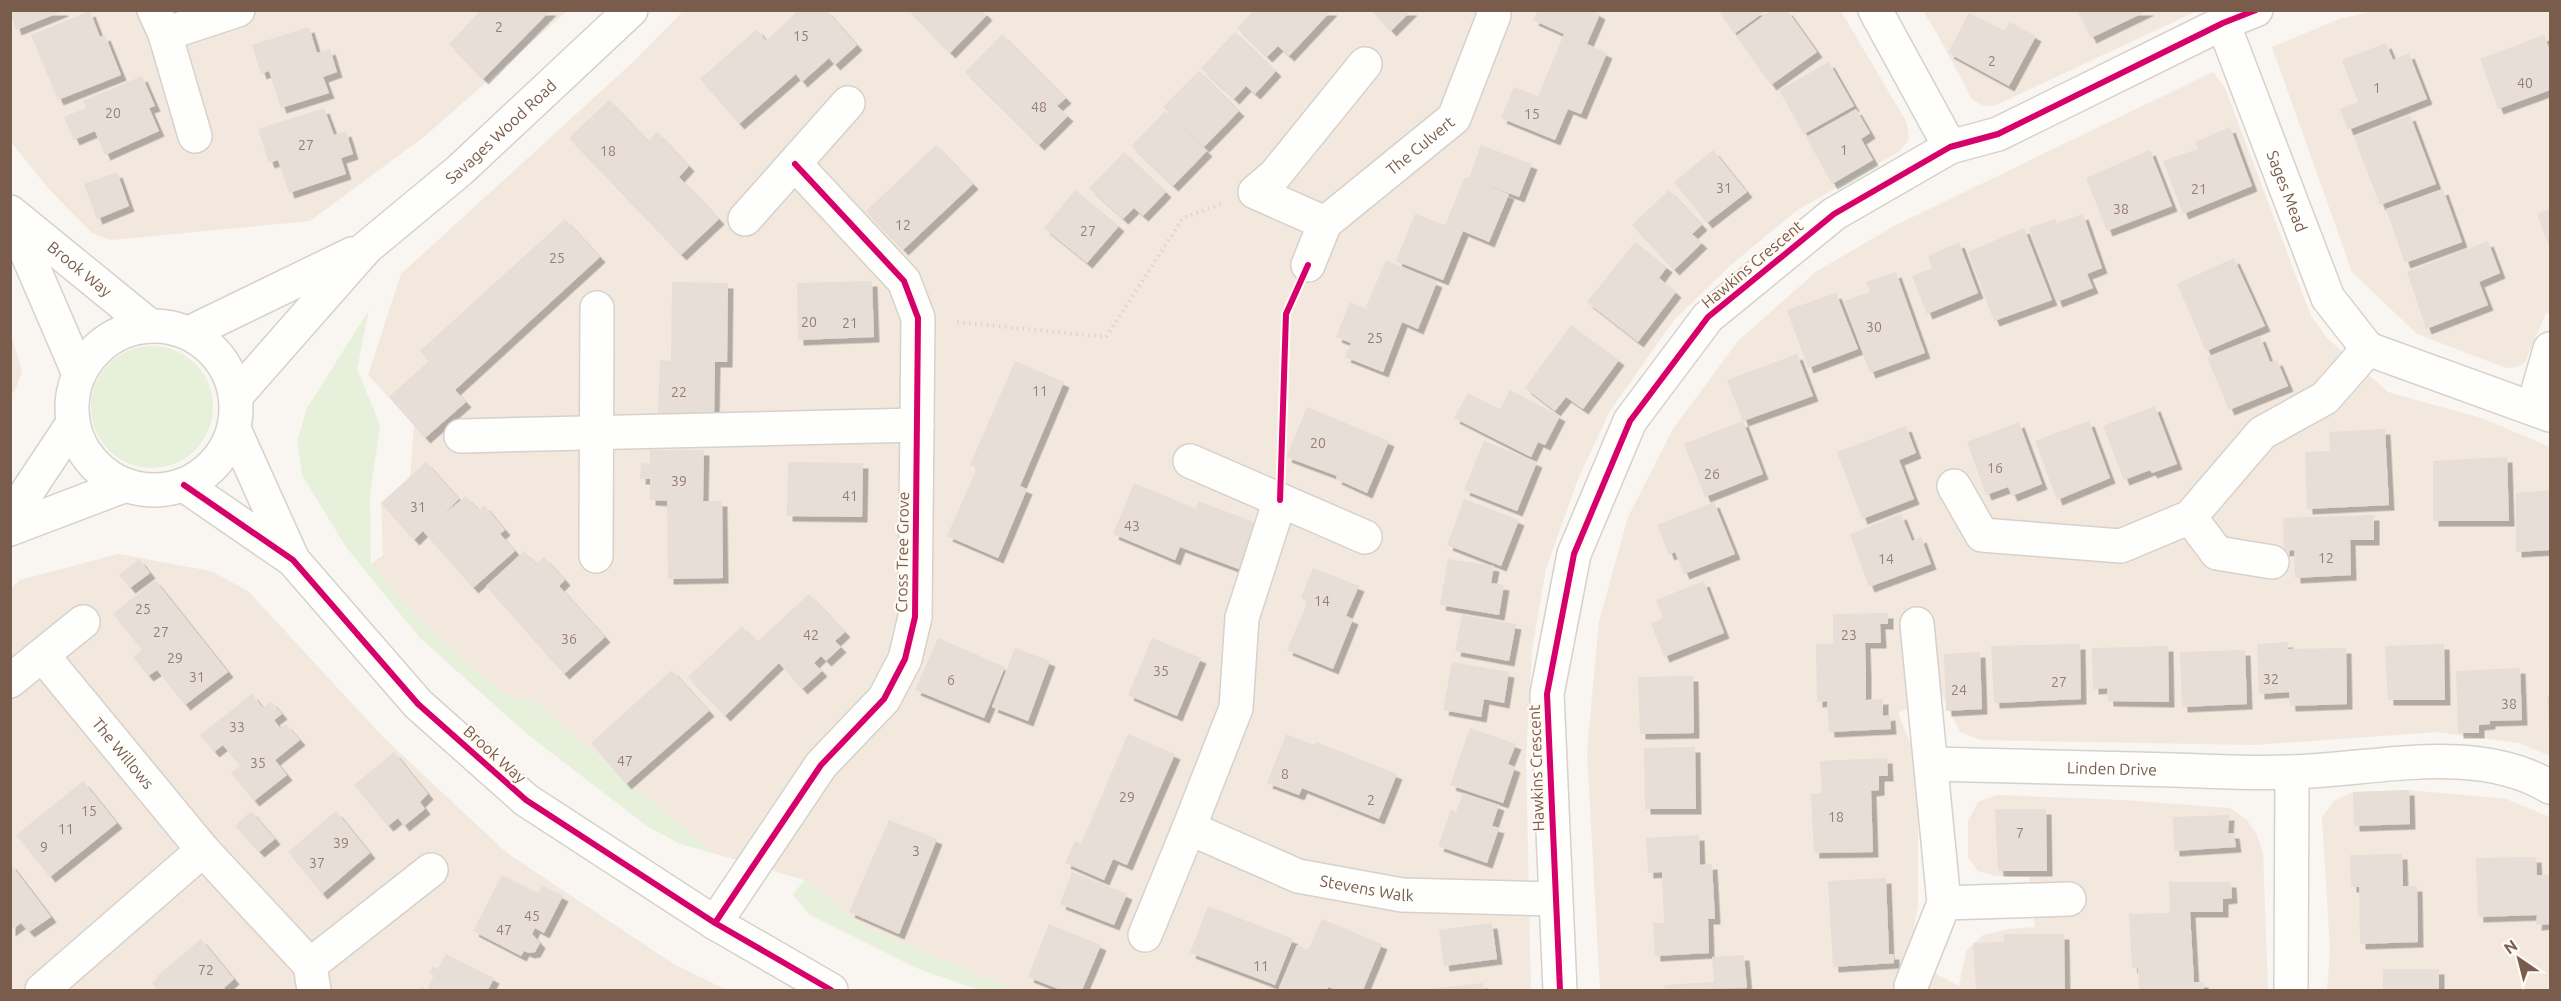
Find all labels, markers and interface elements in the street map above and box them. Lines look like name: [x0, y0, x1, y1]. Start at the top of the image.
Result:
house number: 2: [495, 19, 503, 35]
house number: 15: [793, 28, 809, 44]
house number: 2: [1988, 53, 1996, 69]
house number: 40: [2517, 75, 2533, 91]
street label: Savages Wood Road: [442, 76, 560, 187]
house number: 1: [2373, 80, 2381, 96]
house number: 48: [1031, 99, 1047, 115]
house number: 20: [105, 105, 121, 121]
house number: 15: [1524, 106, 1540, 122]
street label: The Culvert: [1382, 112, 1458, 179]
house number: 27: [298, 137, 314, 153]
house number: 1: [1840, 142, 1848, 158]
house number: 18: [600, 143, 616, 159]
street label: Sages Mead: [2264, 148, 2311, 234]
house number: 31: [1716, 180, 1732, 196]
house number: 21: [2191, 181, 2207, 197]
house number: 38: [2113, 201, 2129, 217]
street label: Hawkins Crescent: [1698, 216, 1807, 312]
house number: 12: [895, 217, 911, 233]
house number: 27: [1080, 223, 1096, 239]
street label: Brook Way: [44, 237, 116, 300]
house number: 25: [549, 250, 565, 266]
house number: 20: [801, 314, 817, 330]
house number: 21: [842, 315, 858, 331]
house number: 30: [1866, 319, 1882, 335]
house number: 25: [1367, 330, 1383, 346]
house number: 11: [1032, 383, 1048, 399]
house number: 22: [671, 384, 687, 400]
house number: 20: [1310, 435, 1326, 451]
house number: 16: [1987, 460, 2003, 476]
house number: 26: [1704, 466, 1720, 482]
house number: 39: [671, 473, 687, 489]
house number: 41: [842, 488, 858, 504]
street label: Cross Tree Grove: [892, 491, 912, 613]
house number: 31: [410, 499, 426, 515]
house number: 43: [1124, 518, 1140, 534]
house number: 12: [2318, 550, 2334, 566]
house number: 14: [1878, 551, 1894, 567]
house number: 14: [1314, 593, 1330, 609]
house number: 25: [135, 601, 151, 617]
house number: 27: [153, 624, 169, 640]
house number: 42: [803, 627, 819, 643]
house number: 23: [1841, 627, 1857, 643]
house number: 36: [561, 631, 577, 647]
house number: 29: [167, 650, 183, 666]
house number: 35: [1153, 663, 1169, 679]
house number: 31: [189, 669, 205, 685]
house number: 32: [2263, 671, 2279, 687]
house number: 6: [947, 672, 955, 688]
house number: 27: [2051, 674, 2067, 690]
house number: 24: [1951, 682, 1967, 698]
house number: 38: [2501, 696, 2517, 712]
street label: Hawkins Crescent: [1525, 704, 1547, 832]
street label: The Willows: [89, 714, 158, 792]
house number: 33: [229, 719, 245, 735]
street label: Brook Way: [460, 722, 530, 787]
house number: 47: [617, 753, 633, 769]
house number: 35: [250, 755, 266, 771]
street label: Linden Drive: [2067, 758, 2157, 779]
house number: 8: [1281, 766, 1289, 782]
house number: 29: [1119, 789, 1135, 805]
house number: 2: [1367, 792, 1375, 808]
house number: 15: [81, 803, 97, 819]
house number: 18: [1828, 809, 1844, 825]
house number: 11: [58, 821, 74, 837]
house number: 7: [2016, 825, 2024, 841]
house number: 39: [333, 835, 349, 851]
house number: 9: [40, 839, 48, 855]
house number: 3: [912, 843, 920, 859]
house number: 37: [309, 855, 325, 871]
street label: Stevens Walk: [1318, 871, 1414, 904]
house number: 45: [524, 908, 540, 924]
house number: 47: [496, 922, 512, 938]
north arrow: [2489, 929, 2549, 989]
text: N: [2500, 936, 2520, 958]
house number: 11: [1253, 958, 1269, 974]
house number: 72: [198, 962, 214, 978]

